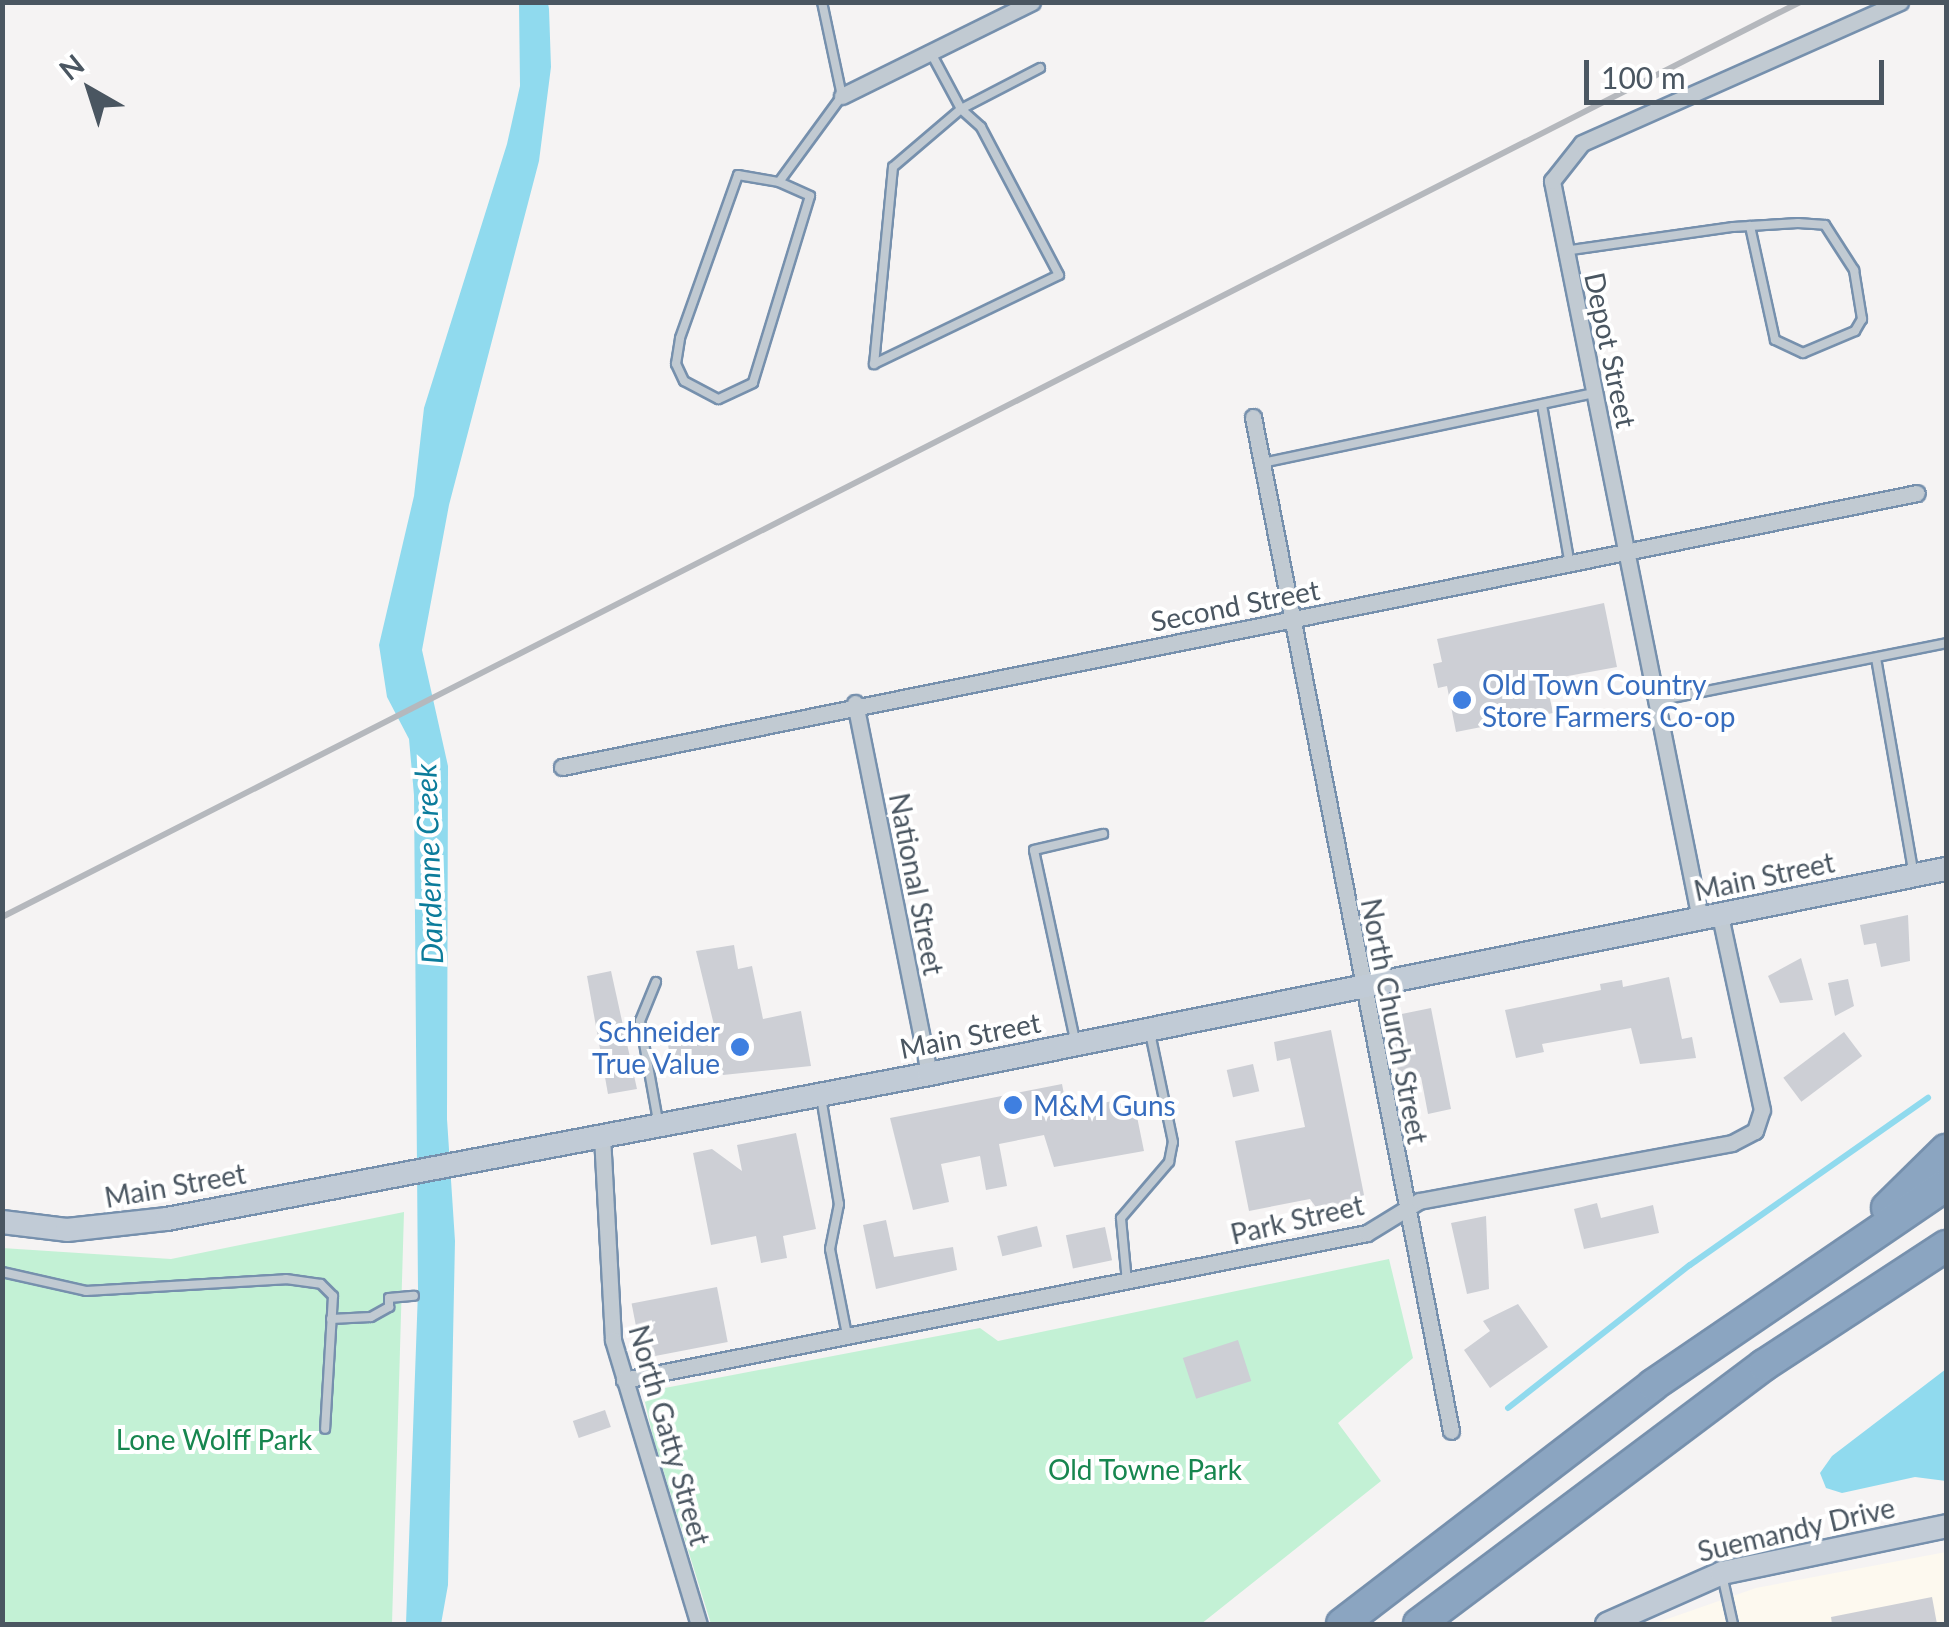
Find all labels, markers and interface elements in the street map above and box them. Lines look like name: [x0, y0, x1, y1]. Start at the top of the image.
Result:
north arrow: [40, 40, 140, 140]
scale bar: [1589, 40, 1889, 102]
text: N: [52, 47, 90, 87]
text: 100 m: [1601, 59, 1686, 95]
street label: Depot Street: [1578, 269, 1644, 431]
street label: Second Street: [1148, 572, 1322, 638]
place label: Old Town Country Store Farmers Co-op: [1482, 667, 1735, 733]
marker: Old Town Country Store Farmers Co-op: [1451, 689, 1473, 711]
water label: Dardenne Creek: [407, 763, 449, 965]
street label: National Street: [883, 790, 951, 978]
street label: Main Street: [1691, 845, 1837, 907]
street label: North Church Street: [1355, 895, 1435, 1147]
street label: Main Street: [897, 1005, 1043, 1065]
place label: Schneider True Value: [591, 1014, 720, 1080]
marker: Schneider True Value: [729, 1036, 751, 1058]
place label: M&M Guns: [1033, 1088, 1176, 1122]
marker: M&M Guns: [1002, 1094, 1024, 1116]
street label: Main Street: [102, 1156, 248, 1214]
street label: Park Street: [1227, 1187, 1367, 1251]
street label: North Gatty Street: [622, 1321, 718, 1549]
park label: Lone Wolff Park: [115, 1422, 313, 1456]
park label: Old Towne Park: [1048, 1452, 1242, 1486]
street label: Suemandy Drive: [1694, 1490, 1898, 1568]

